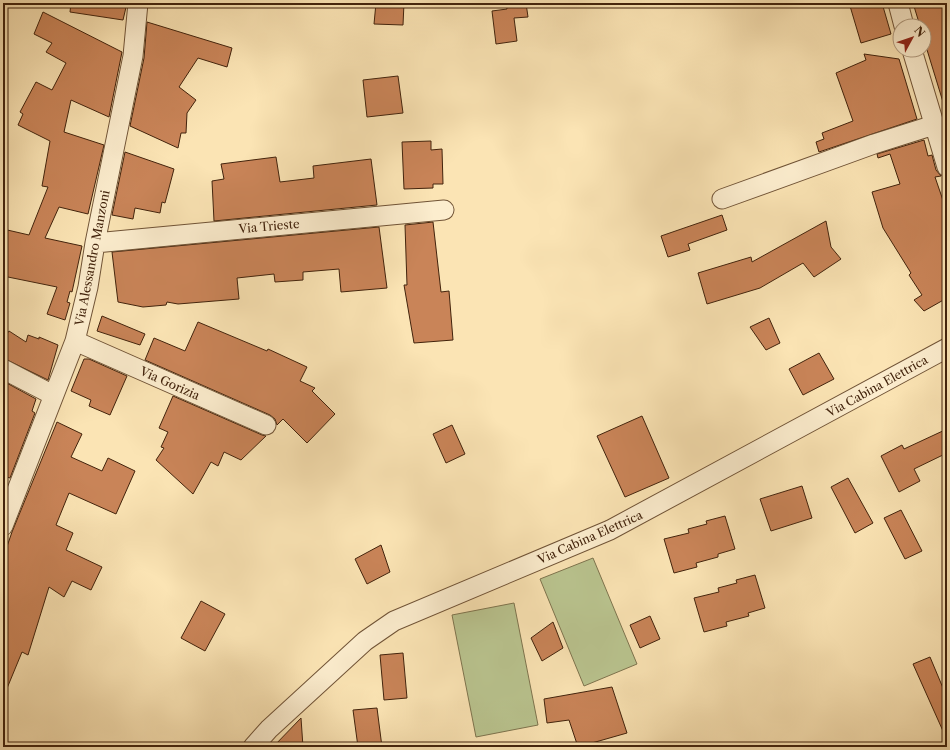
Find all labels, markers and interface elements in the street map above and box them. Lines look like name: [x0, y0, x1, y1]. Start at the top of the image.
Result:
north arrow: [892, 18, 932, 58]
text: N: [911, 23, 928, 40]
street label: Via Alessandro Manzoni: [71, 188, 113, 328]
street label: Via Trieste: [237, 216, 300, 236]
street label: Via Cabina Elettrica: [823, 352, 931, 421]
street label: Via Gorizia: [137, 363, 203, 403]
street label: Via Cabina Elettrica: [534, 507, 645, 567]

